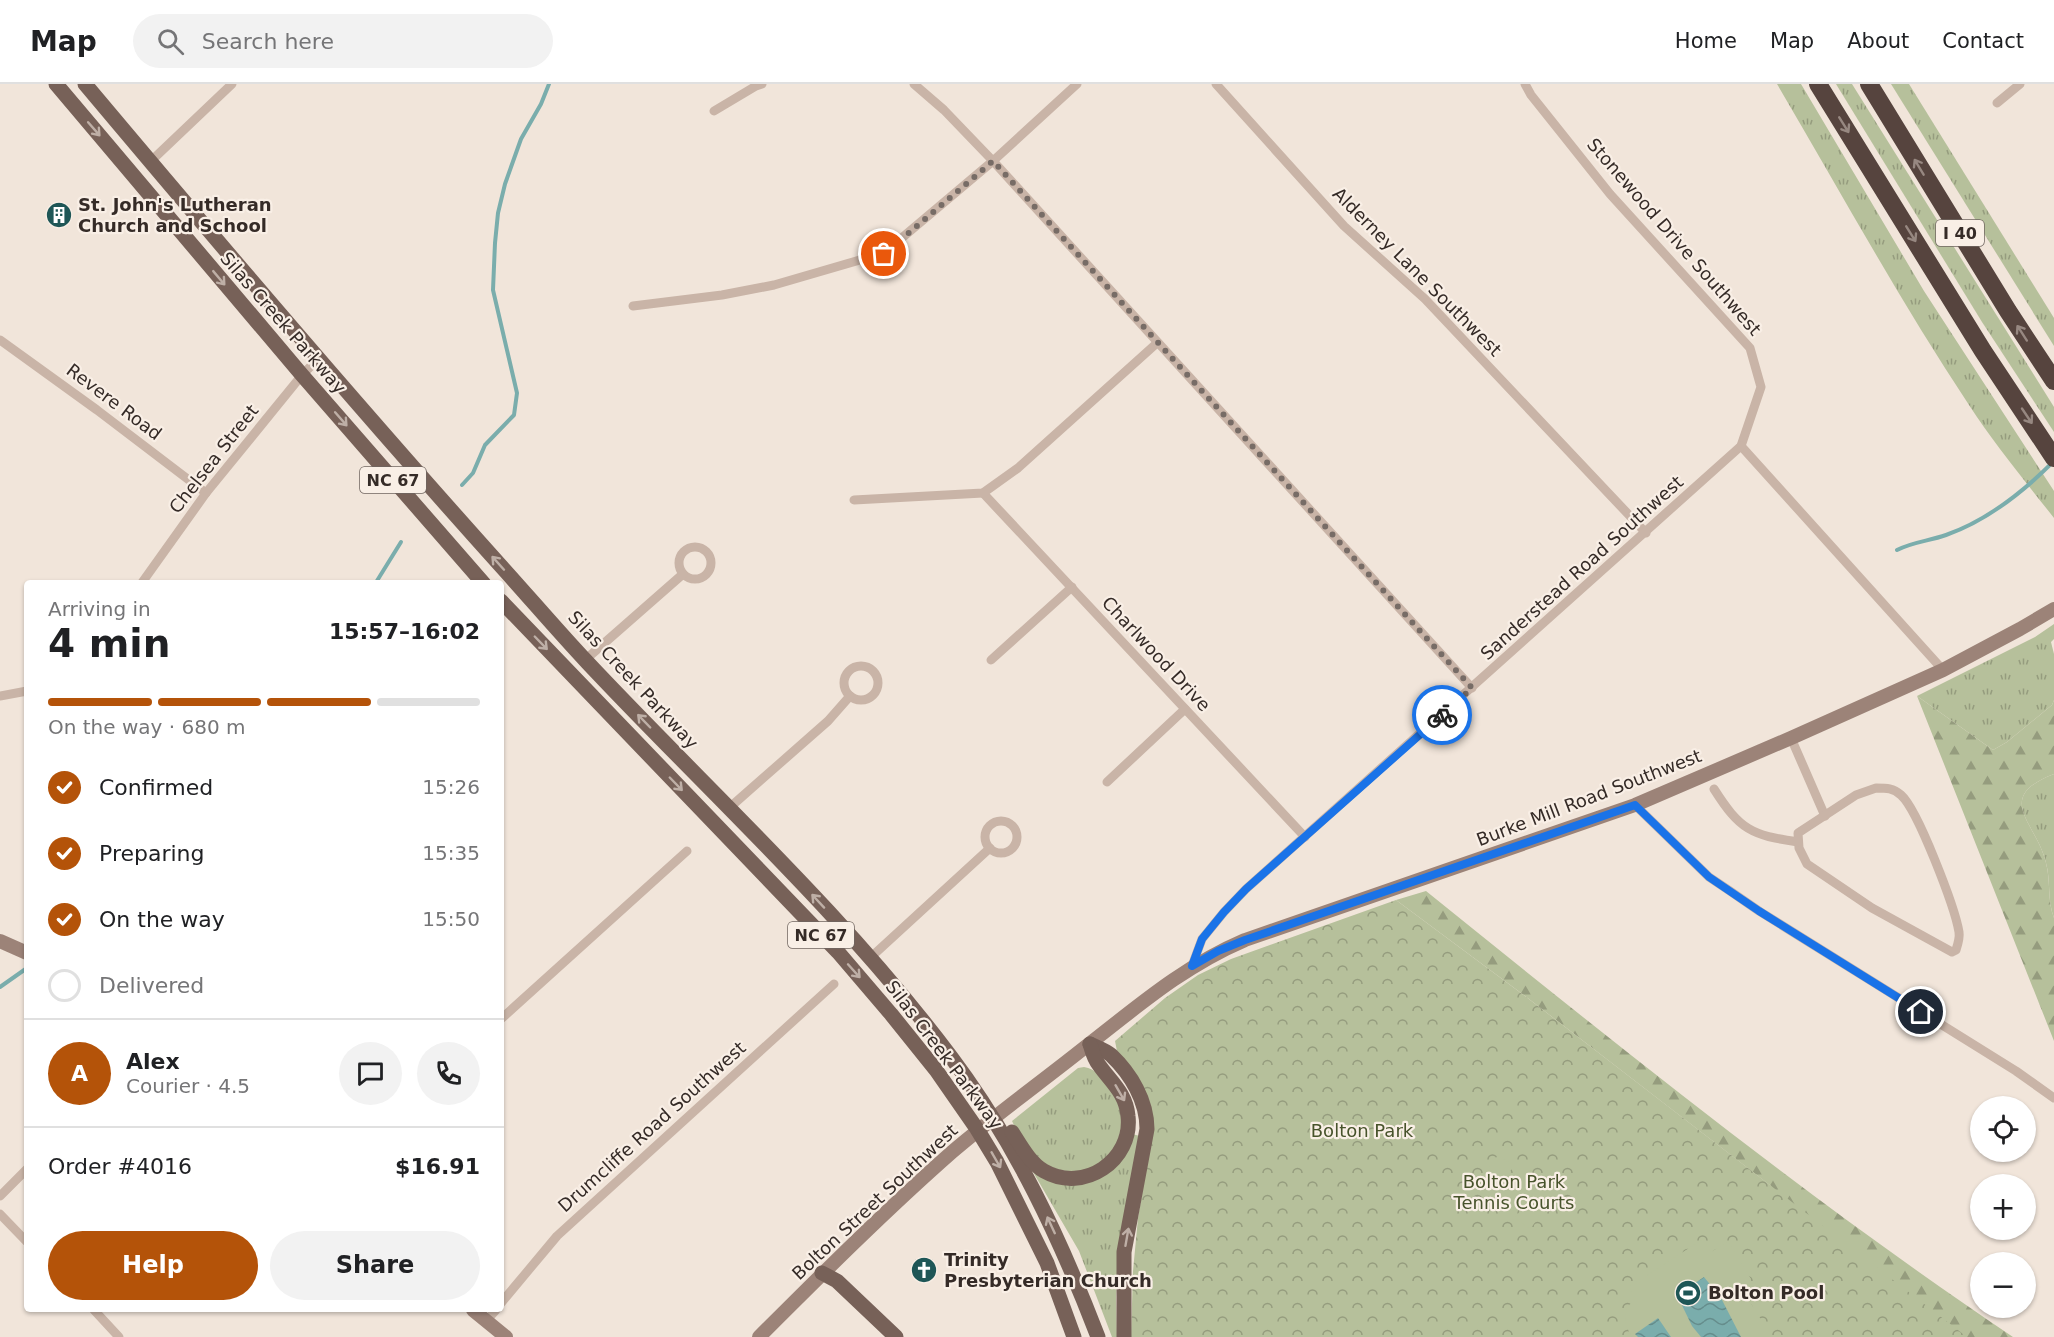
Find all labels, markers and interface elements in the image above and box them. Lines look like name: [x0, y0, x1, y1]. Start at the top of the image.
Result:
search box: [133, 14, 553, 68]
text: Map: [30, 25, 97, 58]
icon: search: [154, 25, 187, 58]
text: Search here: [202, 29, 334, 54]
text: Home: [1675, 29, 1737, 53]
text: Map: [1770, 29, 1814, 53]
text: About: [1847, 29, 1909, 53]
text: Contact: [1942, 29, 2024, 53]
one-way arrow: [1838, 116, 1850, 133]
one-way arrow: [87, 121, 101, 136]
street label: Stonewood Drive Southwest: [1583, 134, 1766, 339]
one-way arrow: [1913, 159, 1925, 176]
street label: Alderney Lane Southwest: [1329, 183, 1506, 360]
place label: St. John's Lutheran Church and School: [78, 194, 272, 236]
building icon: St. John's Lutheran Church and School: [44, 200, 74, 230]
road number: I 40: [1936, 220, 1984, 246]
one-way arrow: [1905, 225, 1917, 242]
pin: [858, 228, 909, 279]
icon: bag: [867, 237, 900, 270]
street label: Silas Creek Parkway: [216, 248, 351, 398]
one-way arrow: [213, 270, 226, 286]
one-way arrow: [2016, 325, 2028, 341]
street label: Revere Road: [63, 359, 166, 444]
street label: Chelsea Street: [165, 400, 262, 517]
one-way arrow: [2020, 408, 2033, 425]
one-way arrow: [334, 412, 348, 427]
road number: NC 67: [360, 467, 426, 493]
street label: Sanderstead Road Southwest: [1476, 471, 1687, 664]
one-way arrow: [491, 555, 505, 570]
street label: Charlwood Drive: [1098, 592, 1215, 715]
text: Arriving in: [48, 597, 151, 621]
street label: Silas Creek Parkway: [564, 606, 703, 753]
text: 15:57–16:02: [329, 619, 480, 644]
text: 4 min: [48, 621, 170, 666]
one-way arrow: [534, 636, 549, 651]
courier: [1412, 685, 1472, 745]
icon: bike: [1426, 699, 1459, 732]
one-way arrow: [637, 714, 651, 729]
text: On the way · 680 m: [48, 715, 246, 739]
street label: Burke Mill Road Southwest: [1473, 745, 1704, 850]
icon: check: [48, 771, 81, 804]
text: Confirmed: [99, 775, 213, 800]
text: 15:26: [422, 775, 480, 799]
one-way arrow: [669, 776, 683, 791]
icon: check: [48, 837, 81, 870]
text: Preparing: [99, 841, 205, 866]
text: 15:35: [422, 841, 480, 865]
one-way arrow: [811, 894, 825, 909]
icon: check: [48, 903, 81, 936]
text: On the way: [99, 907, 225, 932]
text: 15:50: [422, 907, 480, 931]
road number: NC 67: [788, 922, 854, 948]
one-way arrow: [847, 963, 862, 978]
text: Delivered: [99, 973, 204, 998]
street label: Silas Creek Parkway: [882, 976, 1007, 1133]
pin: [1895, 986, 1946, 1037]
icon: home: [1904, 995, 1937, 1028]
street label: Drumcliffe Road Southwest: [554, 1037, 750, 1216]
button: chat: [339, 1042, 402, 1105]
button: phone: [417, 1042, 480, 1105]
text: Alex: [126, 1049, 180, 1074]
text: A: [71, 1061, 88, 1086]
text: Courier · 4.5: [126, 1074, 250, 1098]
one-way arrow: [1114, 1084, 1126, 1101]
map controls: [1970, 1096, 2036, 1318]
button: locate: [1970, 1096, 2036, 1162]
street label: Bolton Street Southwest: [788, 1119, 962, 1284]
park label: Bolton Park: [1311, 1120, 1414, 1141]
one-way arrow: [990, 1151, 1002, 1168]
text: Order #4016: [48, 1154, 192, 1179]
text: $16.91: [395, 1154, 480, 1179]
park label: Bolton Park Tennis Courts: [1453, 1171, 1574, 1213]
button: +: [1970, 1174, 2036, 1240]
one-way arrow: [1045, 1216, 1057, 1234]
one-way arrow: [1122, 1227, 1133, 1247]
button: Help: [48, 1231, 258, 1300]
button: Share: [270, 1231, 480, 1300]
place label: Trinity Presbyterian Church: [944, 1249, 1152, 1291]
button: −: [1970, 1252, 2036, 1318]
church icon: Trinity Presbyterian Church: [909, 1255, 939, 1285]
sports icon: Bolton Pool: [1673, 1278, 1703, 1308]
place label: Bolton Pool: [1708, 1282, 1824, 1303]

